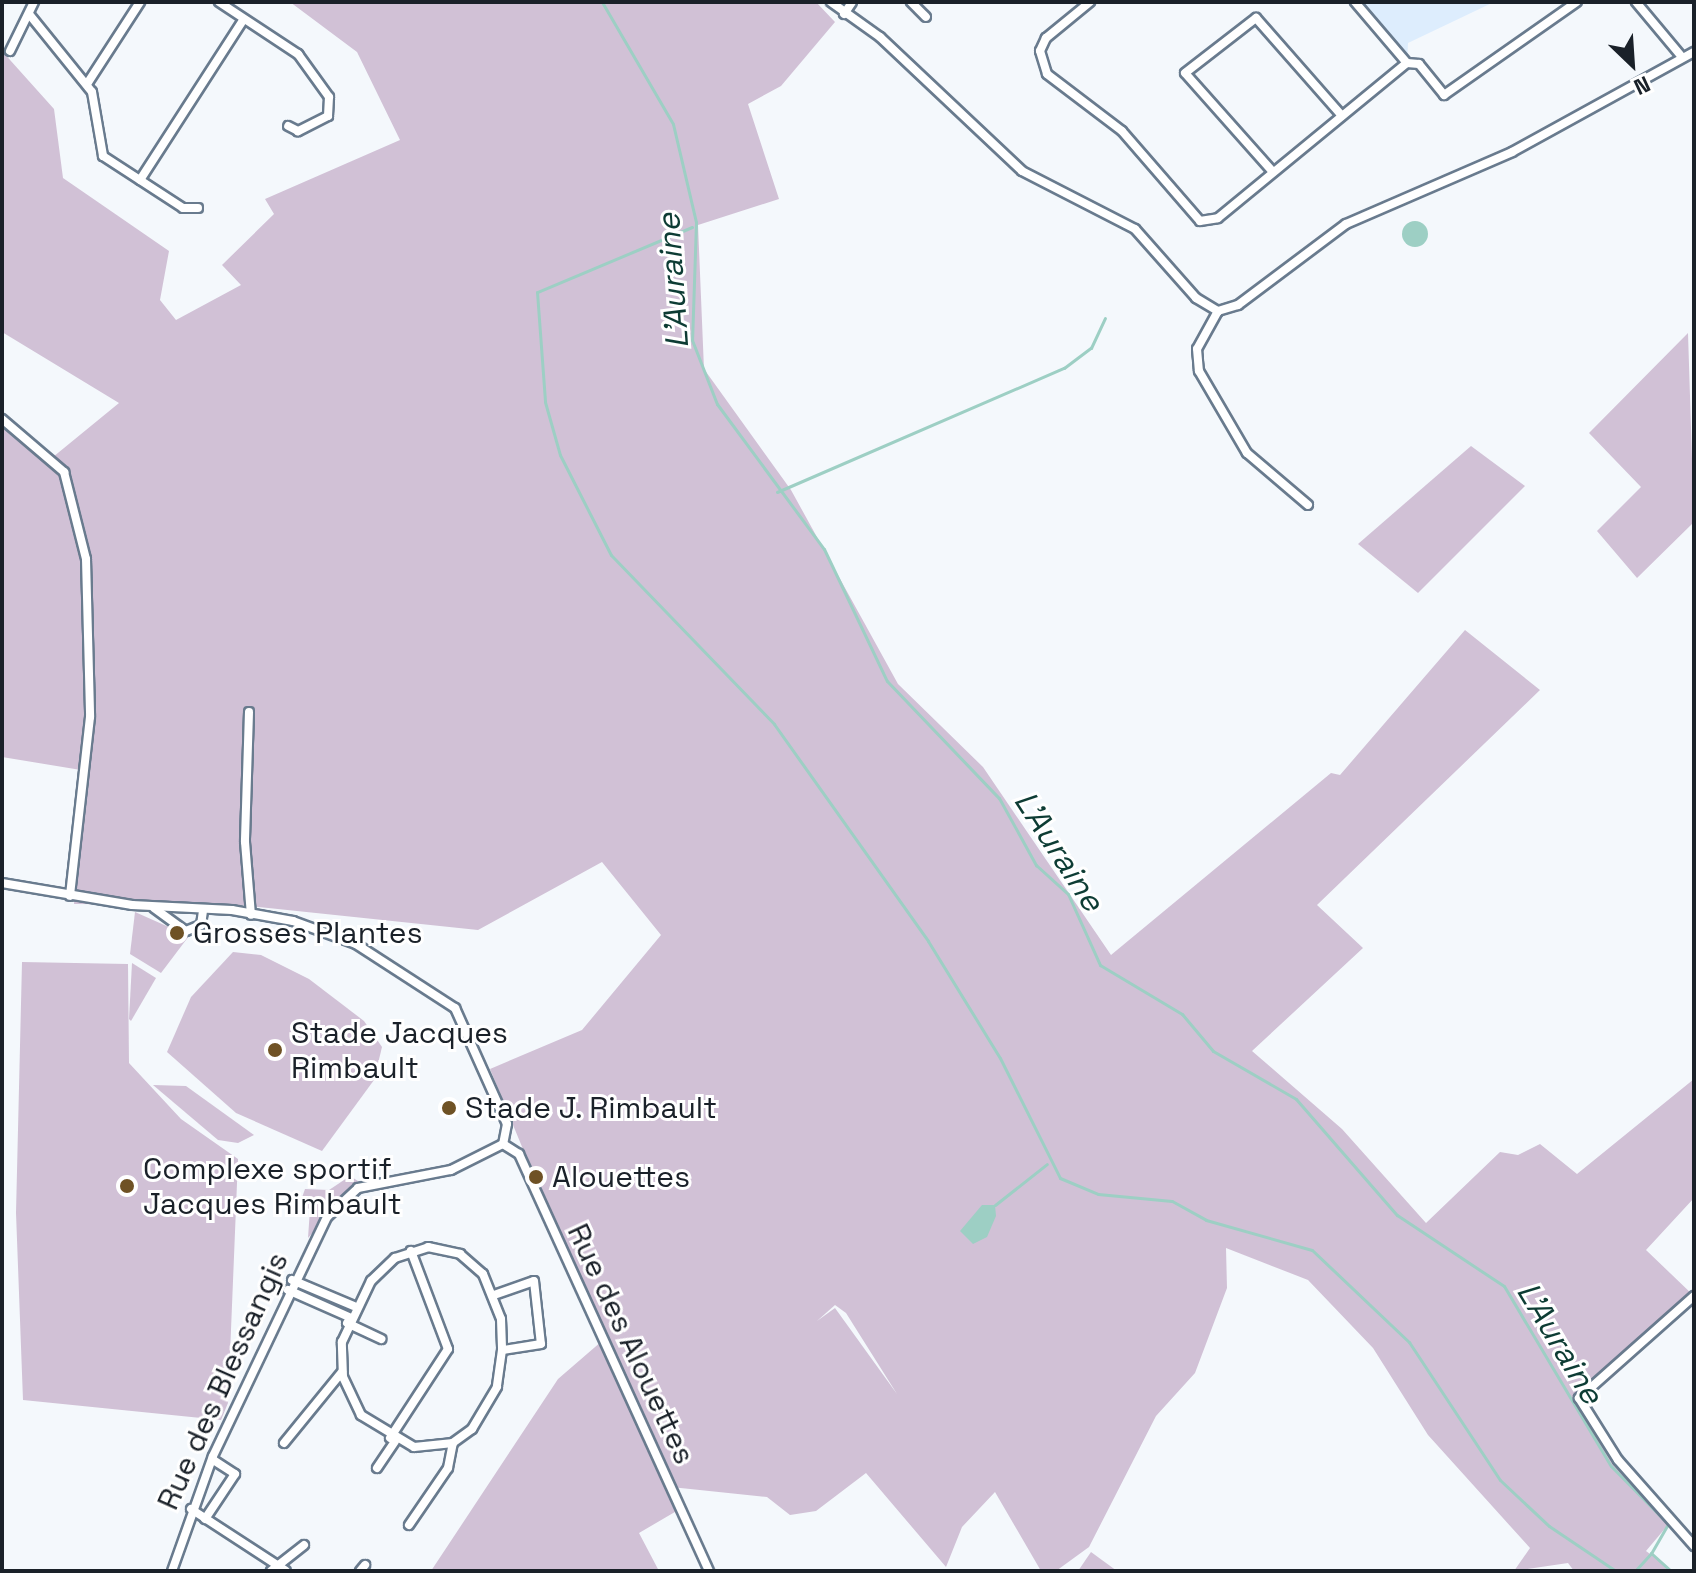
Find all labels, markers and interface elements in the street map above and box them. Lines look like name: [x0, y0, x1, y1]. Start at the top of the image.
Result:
north arrow: [1592, 24, 1672, 104]
text: N: [1630, 70, 1655, 102]
water label: L'Auraine: [649, 212, 697, 350]
water label: L'Auraine: [1006, 784, 1112, 918]
place label: Grosses Plantes: [193, 915, 422, 951]
marker: Grosses Plantes: [168, 924, 186, 942]
place label: Stade Jacques Rimbault: [291, 1015, 508, 1086]
marker: Stade Jacques Rimbault: [266, 1041, 284, 1059]
place label: Stade J. Rimbault: [465, 1090, 718, 1126]
marker: Stade J. Rimbault: [440, 1099, 458, 1117]
place label: Complexe sportif Jacques Rimbault: [143, 1151, 402, 1222]
place label: Alouettes: [552, 1159, 690, 1195]
marker: Alouettes: [527, 1168, 545, 1186]
marker: Complexe sportif Jacques Rimbault: [118, 1177, 136, 1195]
street label: Rue des Alouettes: [559, 1218, 703, 1470]
street label: Rue des Blessangis: [150, 1247, 296, 1515]
water label: L'Auraine: [1509, 1275, 1611, 1411]

